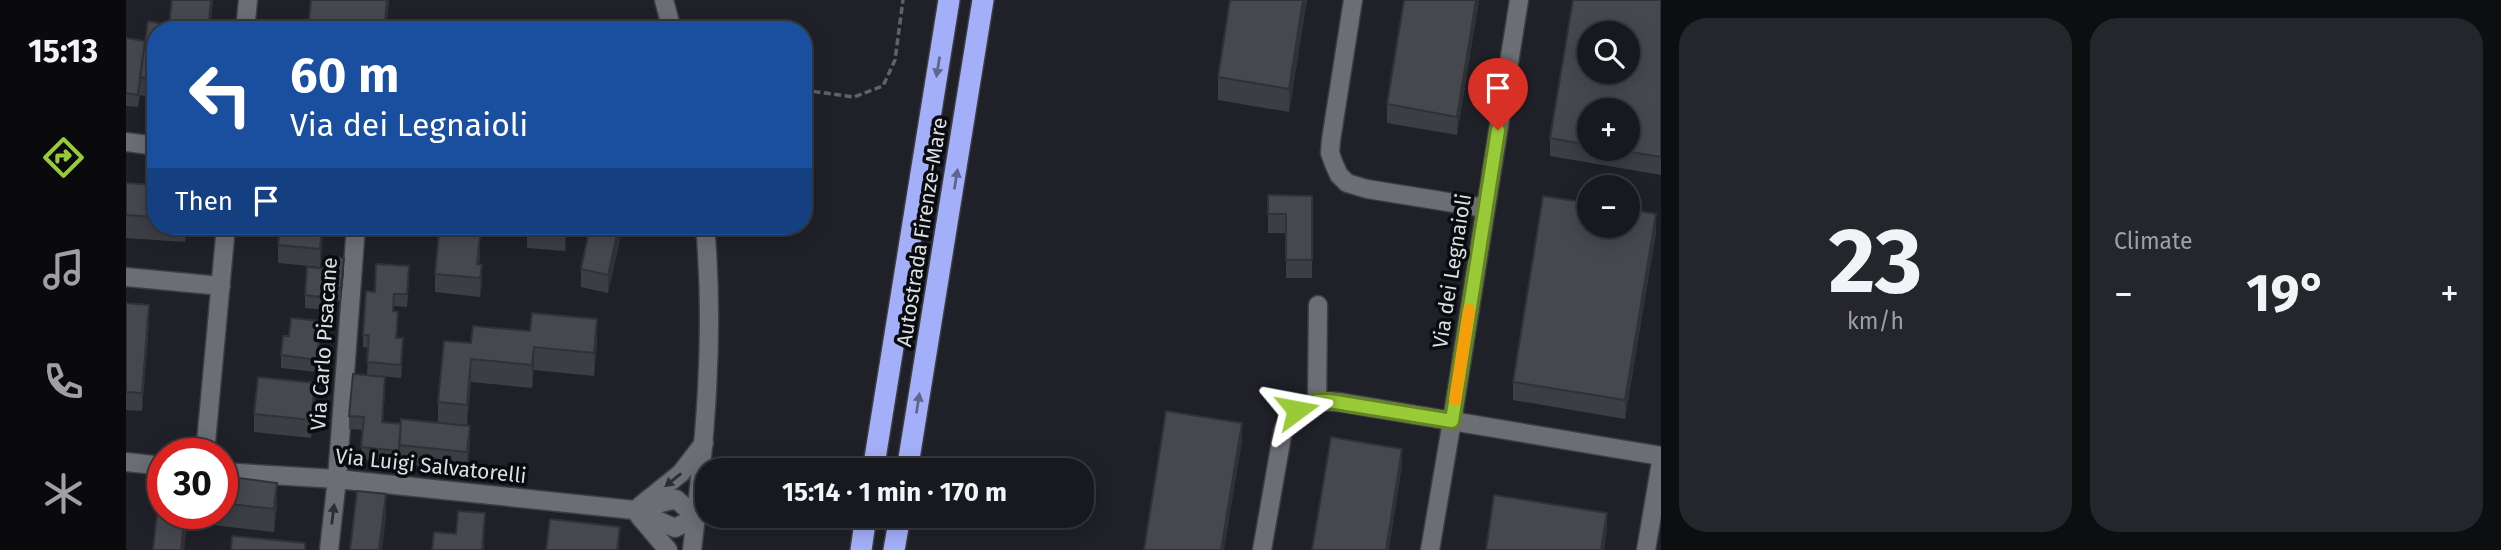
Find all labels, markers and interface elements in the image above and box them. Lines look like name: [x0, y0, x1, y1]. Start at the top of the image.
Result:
map controls: [1577, 21, 1640, 238]
button: search: [1577, 21, 1640, 84]
text: 15:13: [28, 32, 98, 70]
text: 60 m: [290, 46, 399, 105]
icon: left: [175, 49, 266, 140]
one-way arrow: [932, 56, 943, 78]
pin: [1468, 58, 1528, 130]
icon: arrive: [1479, 69, 1517, 107]
button: +: [1577, 98, 1640, 161]
text: Via dei Legnaioli: [290, 106, 528, 144]
street label: Autostrada Firenze-Mare: [891, 115, 953, 349]
icon: directions: [39, 133, 88, 182]
one-way arrow: [950, 168, 961, 190]
button: −: [1577, 175, 1640, 238]
icon: arrive: [247, 182, 285, 220]
text: Then: [175, 186, 233, 217]
street label: Via dei Legnaioli: [1427, 192, 1477, 350]
text: 23: [1829, 207, 1922, 316]
text: Climate: [2114, 227, 2193, 255]
icon: music: [39, 245, 88, 294]
street label: Via Carlo Pisacane: [305, 256, 343, 432]
text: 19°: [2246, 262, 2327, 325]
text: −: [2114, 271, 2133, 317]
text: +: [2440, 271, 2459, 317]
text: km/h: [1847, 307, 1904, 335]
icon: phone: [39, 357, 88, 406]
position arrow: [1260, 373, 1334, 447]
one-way arrow: [913, 392, 924, 414]
speed limit sign: 30: [147, 438, 238, 529]
street label: Via Luigi Salvatorelli: [334, 443, 528, 489]
icon: climate: [39, 469, 88, 518]
one-way arrow: [664, 472, 681, 487]
text: 15:14 · 1 min · 170 m: [782, 477, 1007, 508]
one-way arrow: [327, 503, 338, 525]

